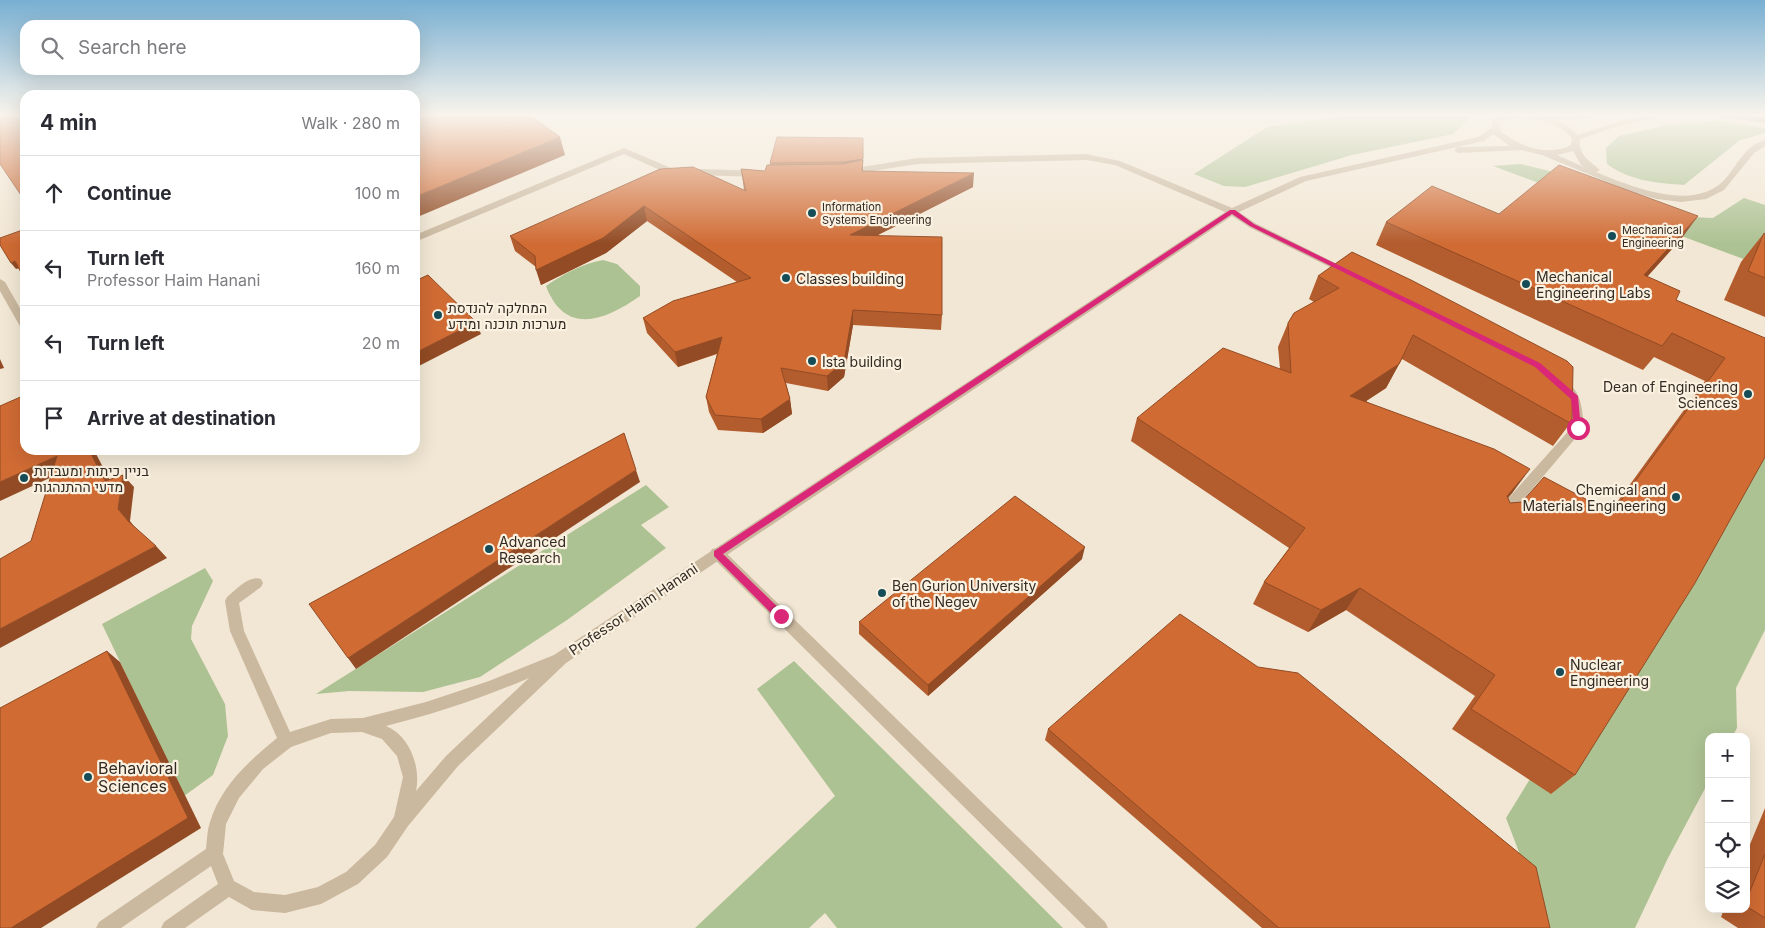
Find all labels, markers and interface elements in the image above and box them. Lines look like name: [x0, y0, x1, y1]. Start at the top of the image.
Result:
search box: [20, 20, 420, 75]
icon: search: [38, 34, 66, 62]
text: Search here: [78, 36, 187, 59]
text: 4 min: [40, 110, 97, 135]
text: Walk · 280 m: [302, 113, 400, 133]
icon: ahead: [40, 179, 68, 207]
text: Continue: [87, 182, 172, 205]
text: 100 m: [355, 183, 400, 203]
place label: Information Systems Engineering: [822, 200, 932, 227]
marker: Information Systems Engineering: [806, 207, 818, 219]
place label: Mechanical Engineering: [1622, 223, 1684, 250]
marker: Mechanical Engineering: [1606, 230, 1618, 242]
text: Turn left: [87, 247, 165, 270]
icon: left: [40, 254, 68, 282]
text: 160 m: [355, 258, 400, 278]
place label: Mechanical Engineering Labs: [1536, 268, 1651, 301]
text: Professor Haim Hanani: [87, 270, 260, 290]
place label: Classes building: [796, 270, 904, 287]
marker: Classes building: [780, 272, 792, 284]
marker: Mechanical Engineering Labs: [1520, 278, 1532, 290]
place label: המחלקה להנדסת מערכות תוכנה ומידע: [448, 299, 566, 332]
marker: המחלקה להנדסת מערכות תוכנה ומידע: [432, 309, 444, 321]
icon: left: [40, 329, 68, 357]
text: Turn left: [87, 332, 165, 355]
text: 20 m: [362, 333, 400, 353]
place label: Ista building: [822, 353, 902, 370]
marker: Ista building: [806, 355, 818, 367]
place label: Dean of Engineering Sciences: [1603, 378, 1738, 411]
marker: Dean of Engineering Sciences: [1742, 388, 1754, 400]
icon: arrive: [40, 404, 68, 432]
text: Arrive at destination: [87, 407, 276, 430]
route start: [1567, 417, 1590, 440]
place label: בניין כיתות ומעבדות מדעי ההתנהגות: [34, 462, 149, 495]
marker: בניין כיתות ומעבדות מדעי ההתנהגות: [18, 472, 30, 484]
place label: Chemical and Materials Engineering: [1522, 481, 1666, 514]
marker: Chemical and Materials Engineering: [1670, 491, 1682, 503]
place label: Advanced Research: [499, 533, 566, 566]
marker: Advanced Research: [483, 543, 495, 555]
street label: Professor Haim Hanani: [565, 560, 701, 658]
place label: Ben Gurion University of the Negev: [892, 577, 1036, 610]
marker: Ben Gurion University of the Negev: [876, 587, 888, 599]
route end: [770, 605, 793, 628]
place label: Nuclear Engineering: [1570, 656, 1649, 689]
marker: Nuclear Engineering: [1554, 666, 1566, 678]
map controls: [1705, 733, 1750, 913]
button: +: [1705, 733, 1750, 778]
place label: Behavioral Sciences: [98, 758, 177, 796]
marker: Behavioral Sciences: [82, 771, 94, 783]
button: −: [1705, 778, 1750, 823]
button: locate: [1705, 823, 1750, 868]
button: layers: [1705, 868, 1750, 913]

